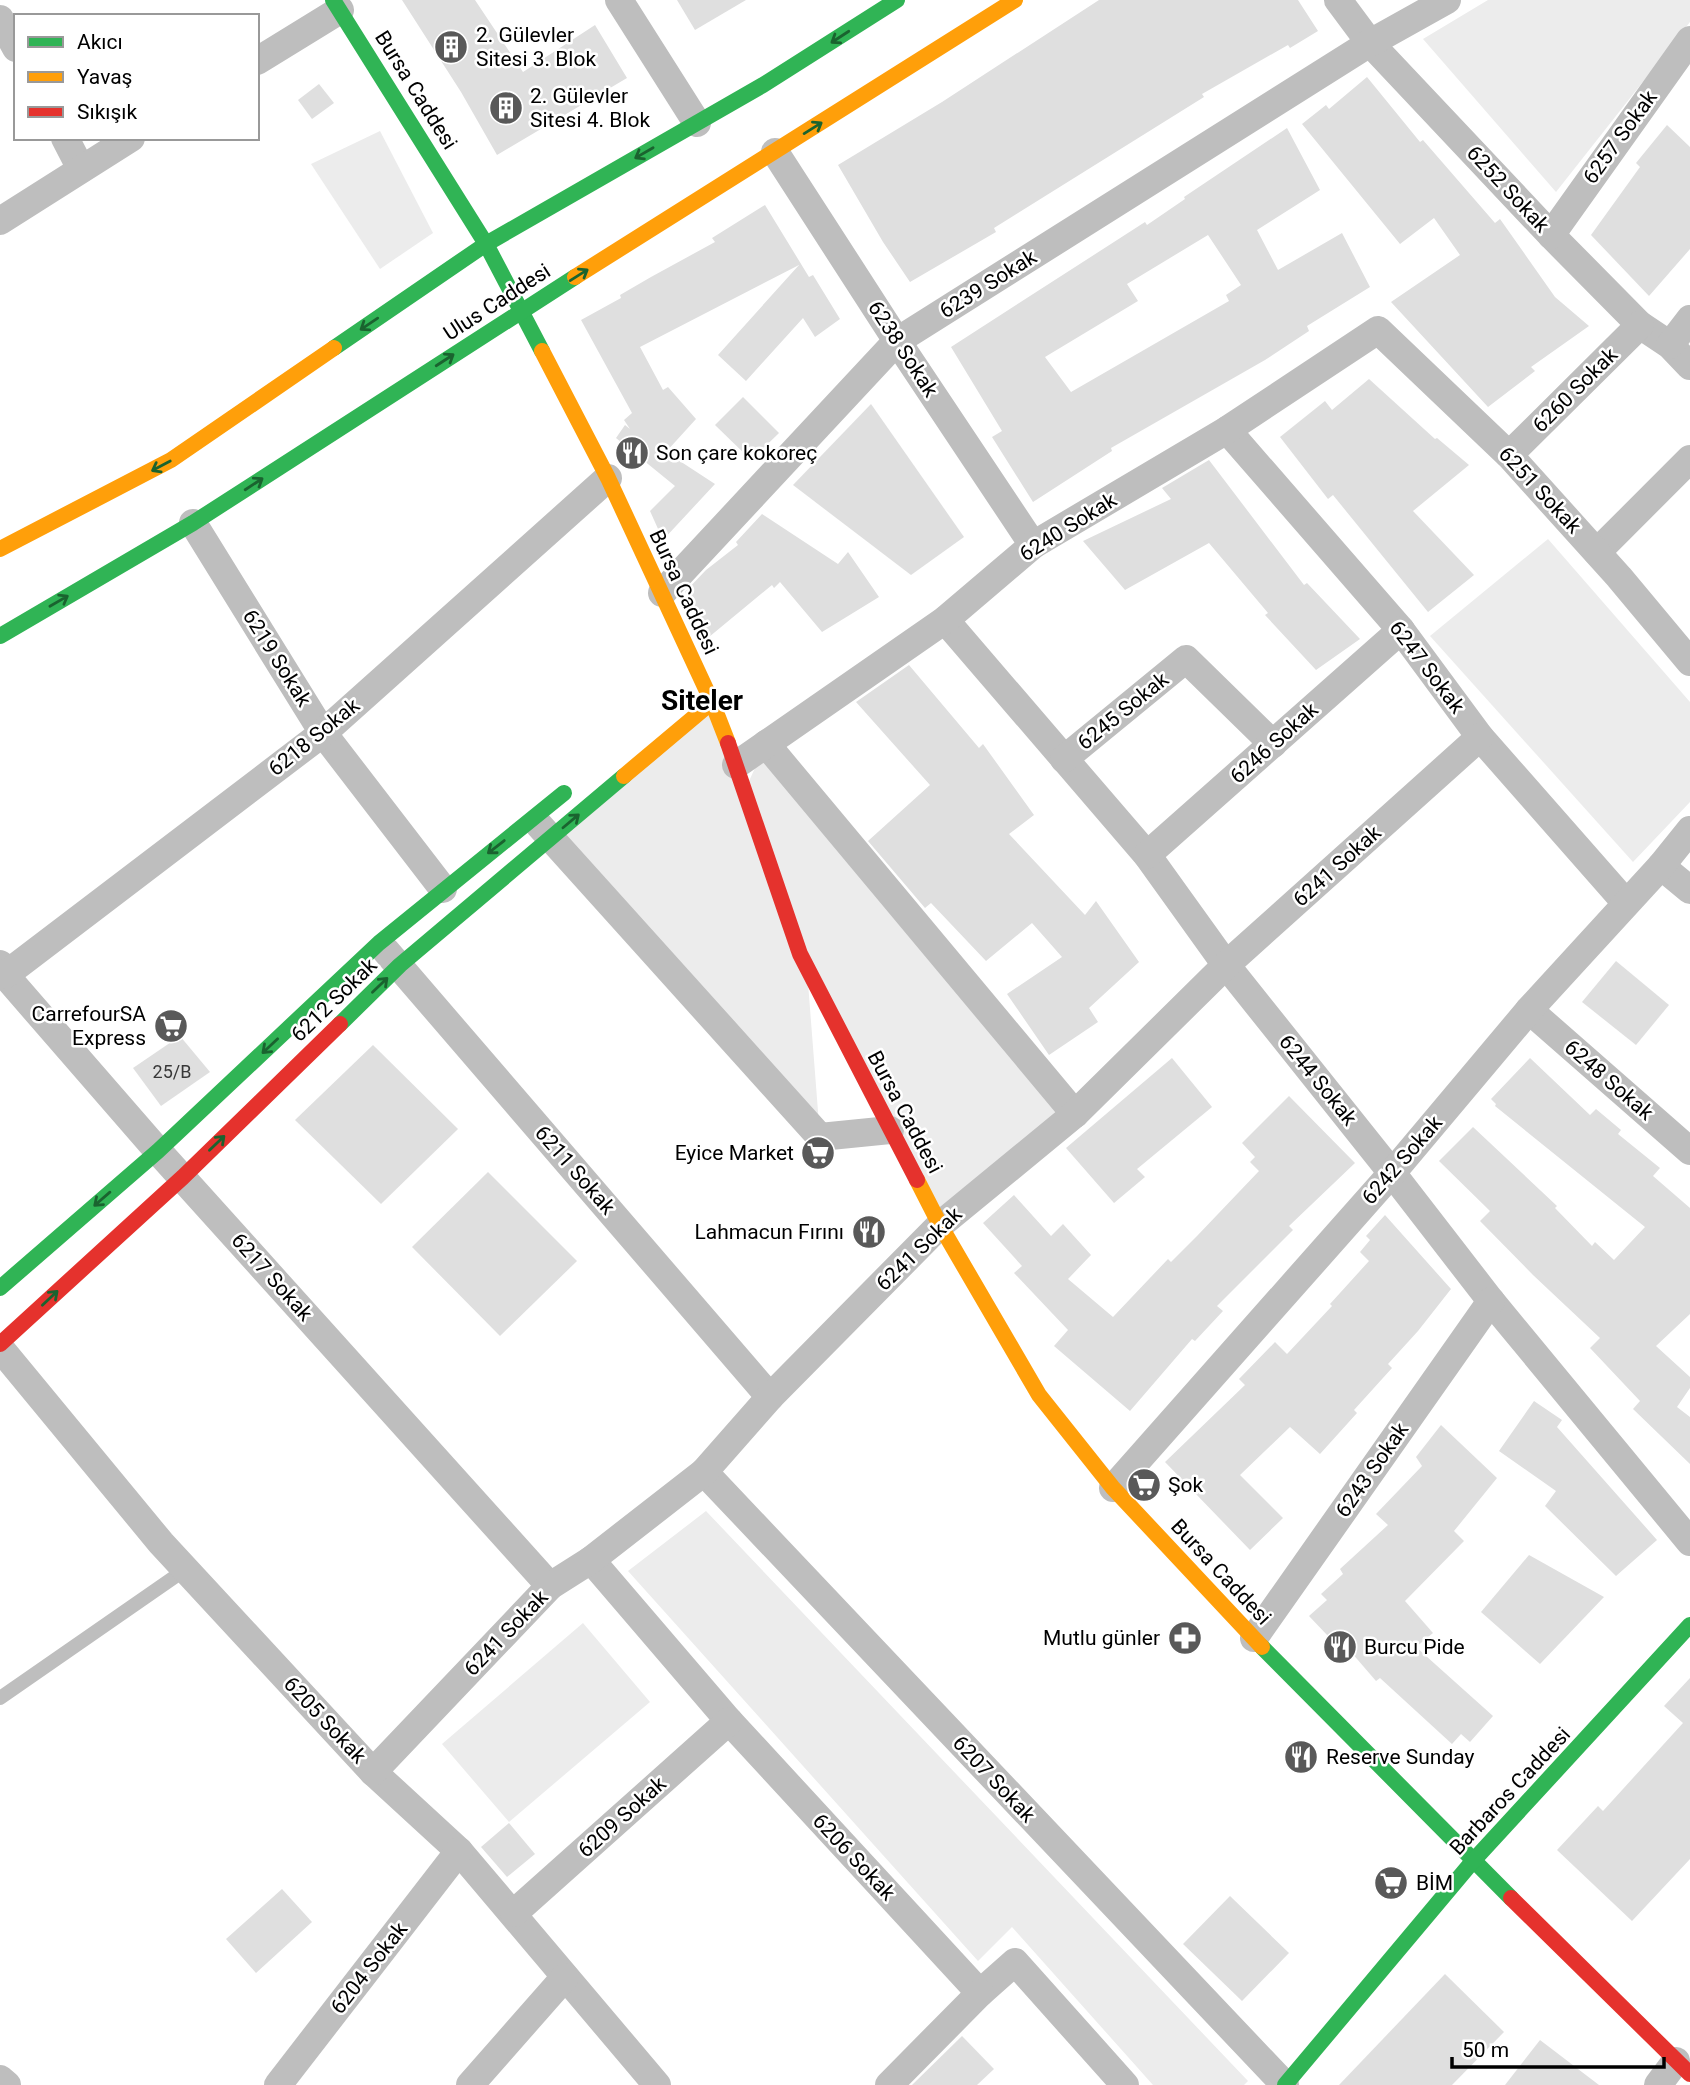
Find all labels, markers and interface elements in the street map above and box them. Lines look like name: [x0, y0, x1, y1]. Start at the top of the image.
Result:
legend: [14, 14, 259, 140]
place label: 2. Gülevler Sitesi 3. Blok: [476, 23, 596, 71]
street label: Bursa Caddesi: [370, 26, 462, 154]
building icon: 2. Gülevler Sitesi 3. Blok: [432, 28, 470, 66]
text: Akıcı: [77, 30, 123, 54]
one-way arrow: [831, 30, 850, 44]
text: Yavaş: [77, 65, 132, 89]
place label: 2. Gülevler Sitesi 4. Blok: [530, 84, 650, 132]
street label: 6257 Sokak: [1578, 85, 1662, 188]
building icon: 2. Gülevler Sitesi 4. Blok: [487, 89, 525, 127]
text: Sıkışık: [77, 100, 138, 124]
one-way arrow: [803, 120, 822, 135]
street label: 6252 Sokak: [1462, 141, 1554, 238]
one-way arrow: [635, 146, 655, 160]
street label: 6239 Sokak: [935, 245, 1041, 323]
street label: Ulus Caddesi: [439, 259, 555, 345]
one-way arrow: [568, 267, 588, 281]
street label: 6238 Sokak: [863, 297, 943, 402]
one-way arrow: [360, 317, 379, 331]
street label: 6260 Sokak: [1528, 343, 1622, 437]
one-way arrow: [434, 353, 454, 367]
restaurant icon: Son çare kokoreç: [613, 434, 651, 472]
place label: Son çare kokoreç: [656, 441, 817, 465]
street label: 6251 Sokak: [1494, 442, 1586, 539]
one-way arrow: [151, 459, 172, 473]
one-way arrow: [243, 476, 263, 490]
street label: 6240 Sokak: [1015, 488, 1121, 566]
street label: Bursa Caddesi: [645, 526, 723, 658]
one-way arrow: [48, 594, 69, 607]
street label: 6219 Sokak: [238, 605, 316, 711]
street label: 6247 Sokak: [1384, 616, 1470, 718]
street label: 6245 Sokak: [1073, 667, 1173, 755]
district label: Siteler: [661, 684, 743, 717]
street label: 6218 Sokak: [264, 693, 364, 781]
street label: 6246 Sokak: [1225, 697, 1323, 789]
one-way arrow: [562, 813, 580, 829]
street label: 6241 Sokak: [1288, 820, 1386, 912]
one-way arrow: [487, 840, 505, 855]
street label: 6212 Sokak: [286, 953, 382, 1047]
one-way arrow: [371, 976, 388, 993]
place label: CarrefourSA Express: [32, 1002, 146, 1050]
supermarket icon: CarrefourSA Express: [152, 1007, 190, 1045]
street label: 6244 Sokak: [1274, 1030, 1362, 1130]
street label: 6248 Sokak: [1560, 1035, 1658, 1125]
one-way arrow: [262, 1037, 279, 1054]
street label: Bursa Caddesi: [863, 1047, 947, 1177]
house number: 25/B: [153, 1061, 191, 1082]
street label: 6242 Sokak: [1357, 1111, 1447, 1209]
street label: 6211 Sokak: [530, 1121, 620, 1219]
supermarket icon: Eyice Market: [799, 1134, 837, 1172]
one-way arrow: [208, 1135, 225, 1152]
place label: Eyice Market: [675, 1141, 794, 1165]
one-way arrow: [93, 1191, 111, 1207]
street label: 6241 Sokak: [871, 1202, 967, 1296]
restaurant icon: Lahmacun Fırını: [850, 1213, 888, 1251]
place label: Lahmacun Fırını: [695, 1220, 844, 1244]
street label: 6217 Sokak: [226, 1228, 318, 1326]
one-way arrow: [41, 1290, 59, 1306]
street label: 6243 Sokak: [1331, 1418, 1413, 1522]
supermarket icon: Şok: [1125, 1466, 1163, 1504]
place label: Şok: [1168, 1473, 1203, 1497]
street label: Bursa Caddesi: [1166, 1514, 1276, 1630]
street label: 6241 Sokak: [459, 1585, 553, 1681]
pharmacy icon: Mutlu günler: [1166, 1619, 1204, 1657]
place label: Mutlu günler: [1043, 1626, 1160, 1650]
restaurant icon: Burcu Pide: [1321, 1628, 1359, 1666]
place label: Burcu Pide: [1364, 1635, 1465, 1659]
street label: 6205 Sokak: [279, 1672, 371, 1769]
street label: Barbaros Caddesi: [1445, 1722, 1575, 1860]
street label: 6207 Sokak: [948, 1731, 1040, 1828]
restaurant icon: Reserve Sunday: [1282, 1738, 1320, 1776]
place label: Reserve Sunday: [1326, 1745, 1474, 1769]
street label: 6209 Sokak: [573, 1771, 671, 1863]
street label: 6206 Sokak: [808, 1809, 900, 1906]
supermarket icon: BİM: [1372, 1864, 1410, 1902]
place label: BİM: [1416, 1871, 1453, 1895]
street label: 6204 Sokak: [326, 1917, 412, 2019]
scale bar: [1452, 2025, 1664, 2070]
text: 50 m: [1462, 2038, 1509, 2062]

